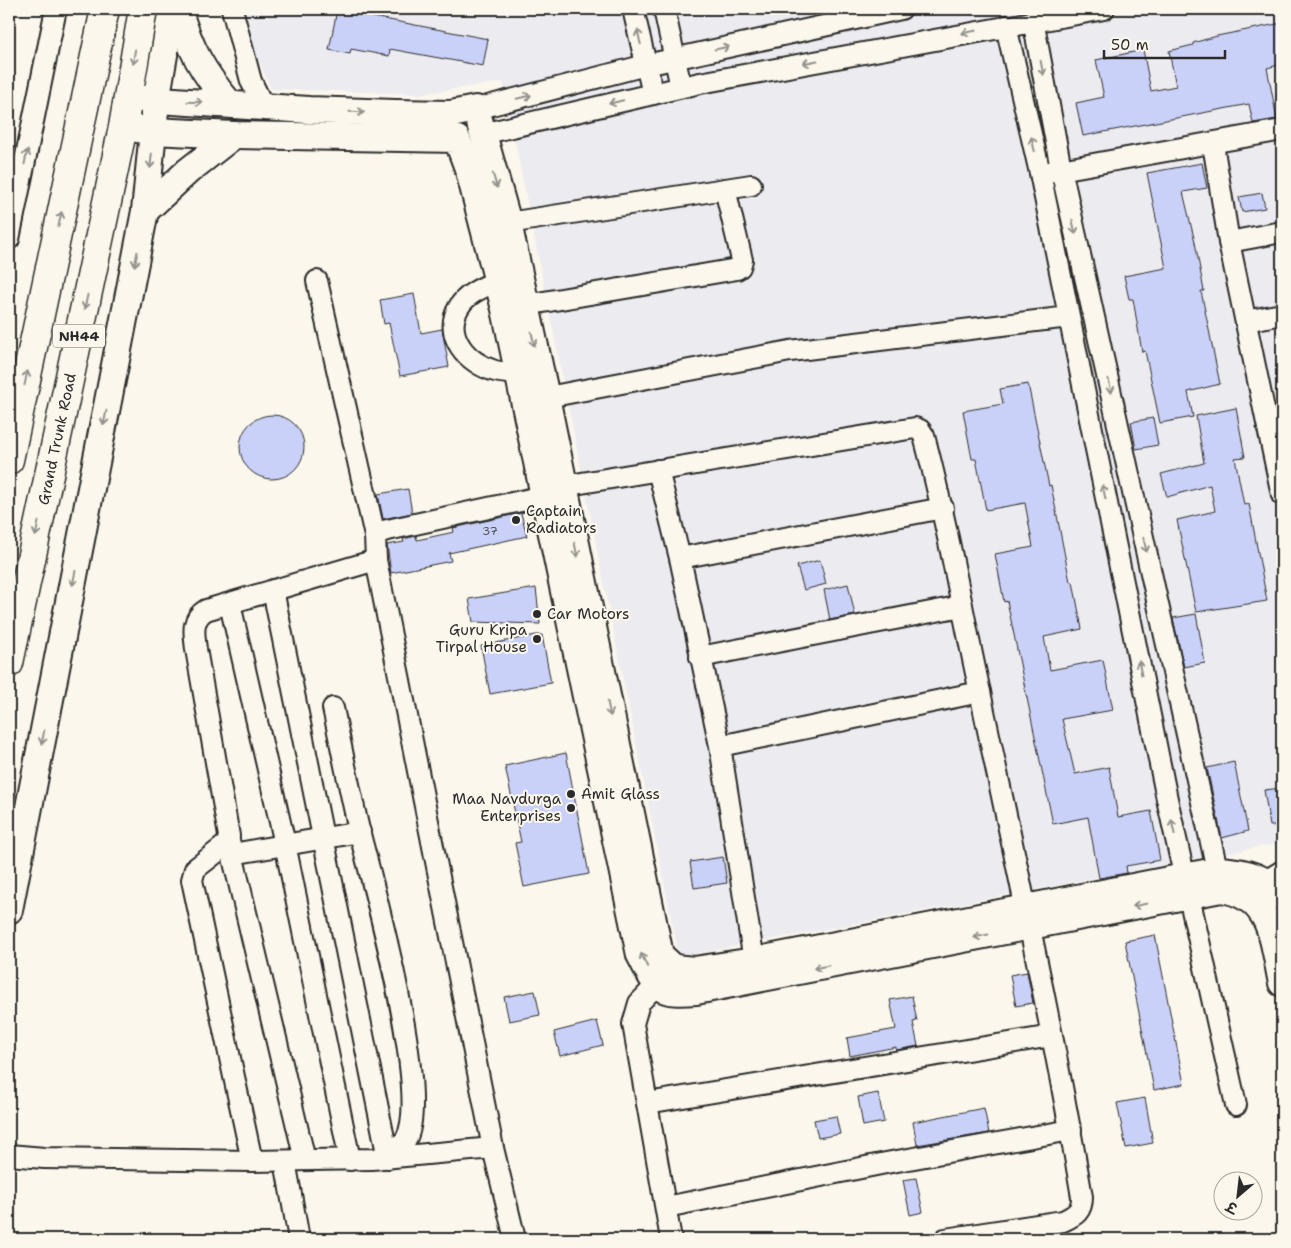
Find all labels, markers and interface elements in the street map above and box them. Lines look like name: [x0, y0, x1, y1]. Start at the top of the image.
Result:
one-way arrow: [962, 28, 978, 38]
scale bar: [1104, 28, 1225, 60]
one-way arrow: [634, 29, 644, 45]
text: 50 m: [1111, 35, 1149, 55]
one-way arrow: [714, 43, 730, 52]
one-way arrow: [129, 48, 139, 64]
one-way arrow: [802, 58, 818, 68]
one-way arrow: [1038, 60, 1048, 76]
one-way arrow: [515, 92, 531, 101]
one-way arrow: [186, 97, 203, 107]
one-way arrow: [609, 98, 625, 107]
one-way arrow: [348, 107, 365, 117]
one-way arrow: [1027, 137, 1037, 153]
one-way arrow: [21, 149, 31, 165]
one-way arrow: [146, 153, 155, 169]
one-way arrow: [491, 173, 500, 188]
one-way arrow: [56, 212, 65, 228]
one-way arrow: [1070, 219, 1079, 235]
one-way arrow: [131, 250, 140, 266]
one-way arrow: [81, 294, 90, 310]
road number: NH44: [53, 324, 105, 348]
one-way arrow: [529, 330, 538, 346]
one-way arrow: [22, 371, 31, 387]
street label: Grand Trunk Road: [33, 371, 81, 507]
one-way arrow: [1105, 378, 1115, 394]
one-way arrow: [100, 410, 109, 426]
one-way arrow: [1099, 484, 1108, 500]
place label: Captain Radiators: [526, 501, 597, 538]
marker: Captain Radiators: [510, 514, 522, 526]
one-way arrow: [32, 521, 42, 537]
house number: 37: [482, 523, 498, 539]
one-way arrow: [1141, 536, 1150, 552]
one-way arrow: [572, 541, 582, 557]
one-way arrow: [69, 569, 78, 585]
place label: Car Motors: [547, 604, 630, 624]
marker: Car Motors: [531, 608, 543, 620]
place label: Guru Kripa Tirpal House: [436, 620, 528, 657]
marker: Guru Kripa Tirpal House: [531, 633, 543, 645]
one-way arrow: [1135, 661, 1144, 677]
one-way arrow: [605, 700, 615, 716]
one-way arrow: [37, 729, 47, 745]
place label: Amit Glass: [581, 784, 660, 804]
marker: Amit Glass: [565, 788, 577, 800]
place label: Maa Navdurga Enterprises: [452, 789, 562, 826]
marker: Maa Navdurga Enterprises: [565, 802, 577, 814]
one-way arrow: [1168, 820, 1177, 836]
one-way arrow: [1133, 901, 1149, 910]
one-way arrow: [973, 931, 989, 941]
one-way arrow: [638, 953, 648, 968]
one-way arrow: [814, 962, 830, 972]
north arrow: [1214, 1170, 1264, 1220]
text: उ: [1222, 1197, 1242, 1219]

